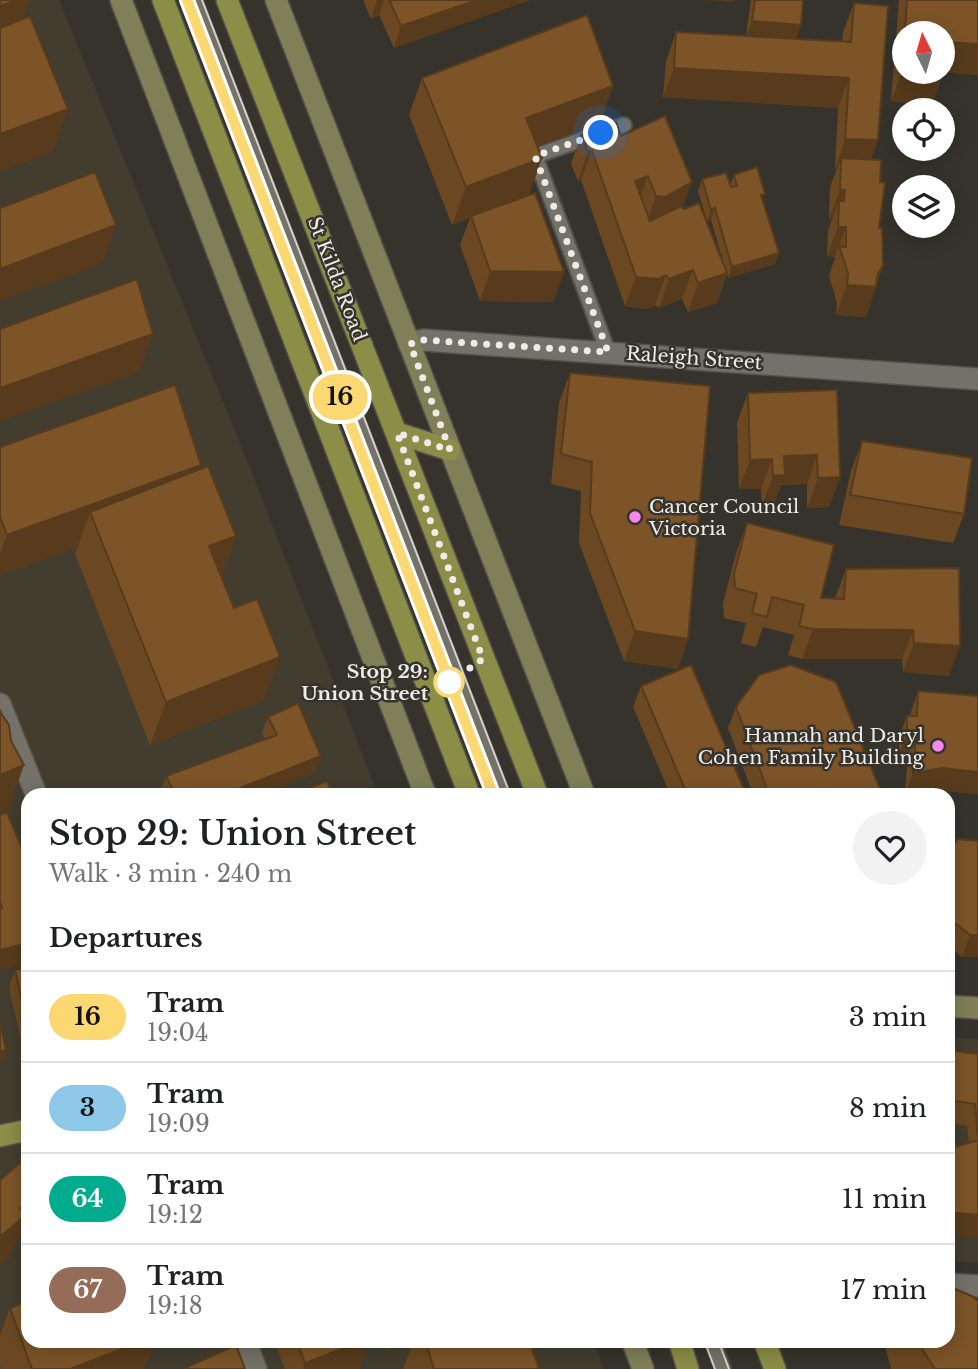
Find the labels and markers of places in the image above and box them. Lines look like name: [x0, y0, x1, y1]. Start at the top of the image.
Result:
place label: Cancer Council Victoria: [648, 495, 799, 540]
marker: Cancer Council Victoria: [627, 509, 643, 525]
place label: Stop 29: Union Street: [301, 660, 429, 705]
marker: Stop 29: Union Street: [434, 667, 464, 697]
place label: Hannah and Daryl Cohen Family Building: [698, 724, 925, 769]
marker: Hannah and Daryl Cohen Family Building: [930, 738, 946, 754]

